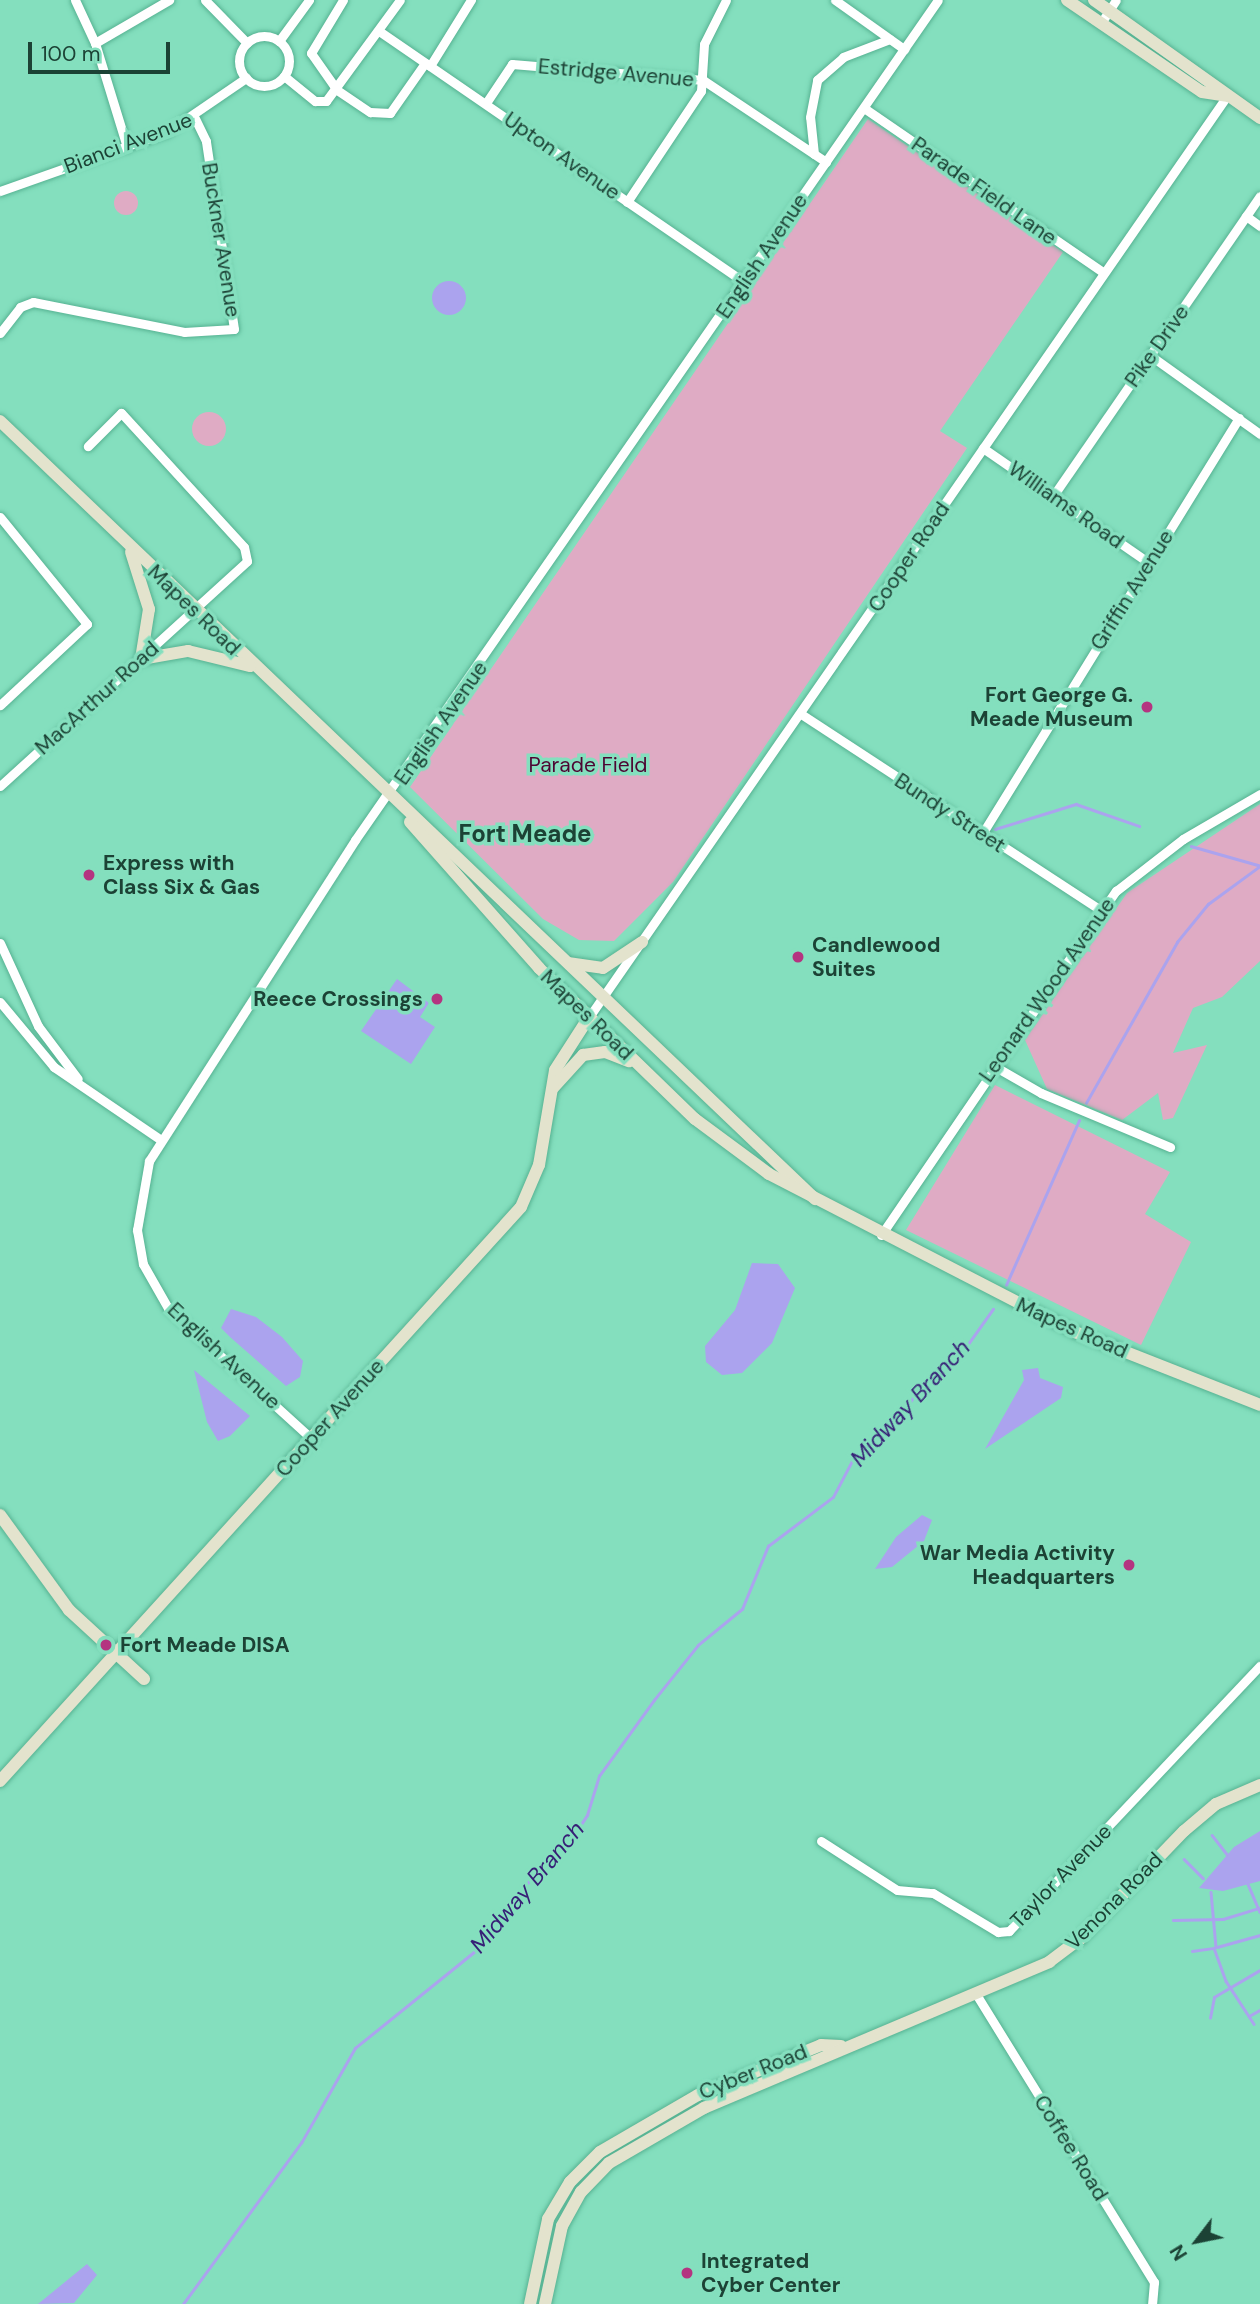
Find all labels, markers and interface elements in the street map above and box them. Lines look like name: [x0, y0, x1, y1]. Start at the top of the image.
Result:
scale bar: [32, 28, 173, 72]
text: 100 m: [41, 40, 101, 68]
street label: Estridge Avenue: [537, 54, 695, 92]
street label: Bianci Avenue: [60, 107, 196, 179]
street label: Upton Avenue: [499, 107, 625, 205]
street label: Parade Field Lane: [907, 132, 1061, 250]
street label: Buckner Avenue: [196, 161, 246, 319]
street label: English Avenue: [711, 189, 813, 323]
street label: Pike Drive: [1120, 300, 1194, 392]
street label: Williams Road: [1004, 456, 1128, 554]
street label: Cooper Road: [863, 497, 955, 617]
street label: Griffin Avenue: [1085, 525, 1179, 655]
street label: Mapes Road: [142, 560, 246, 660]
street label: MacArthur Road: [30, 636, 164, 760]
street label: English Avenue: [389, 656, 493, 790]
place label: Fort George G. Meade Museum: [970, 682, 1133, 732]
marker: Fort George G. Meade Museum: [1139, 699, 1155, 715]
park label: Parade Field: [528, 752, 648, 778]
street label: Bundy Street: [890, 768, 1010, 858]
district label: Fort Meade: [458, 820, 592, 848]
place label: Express with Class Six & Gas: [103, 850, 260, 900]
marker: Express with Class Six & Gas: [81, 867, 97, 883]
street label: Leonard Wood Avenue: [974, 893, 1120, 1087]
place label: Candlewood Suites: [812, 932, 941, 982]
marker: Candlewood Suites: [790, 949, 806, 965]
street label: Mapes Road: [535, 965, 639, 1065]
place label: Reece Crossings: [253, 986, 423, 1012]
marker: Reece Crossings: [429, 991, 445, 1007]
street label: Mapes Road: [1012, 1292, 1132, 1364]
street label: English Avenue: [162, 1297, 286, 1415]
water label: Midway Branch: [844, 1334, 976, 1472]
street label: Cooper Avenue: [271, 1354, 389, 1482]
place label: War Media Activity Headquarters: [920, 1540, 1115, 1590]
marker: War Media Activity Headquarters: [1121, 1557, 1137, 1573]
place label: Fort Meade DISA: [120, 1632, 290, 1658]
marker: Fort Meade DISA: [98, 1637, 114, 1653]
water label: Midway Branch: [464, 1816, 590, 1958]
street label: Taylor Avenue: [1005, 1819, 1117, 1933]
street label: Venona Road: [1060, 1847, 1168, 1955]
street label: Cyber Road: [695, 2039, 811, 2105]
street label: Coffee Road: [1029, 2091, 1113, 2205]
north arrow: [1162, 2206, 1232, 2276]
text: N: [1164, 2240, 1193, 2265]
place label: Integrated Cyber Center: [701, 2248, 840, 2298]
marker: Integrated Cyber Center: [679, 2265, 695, 2281]

